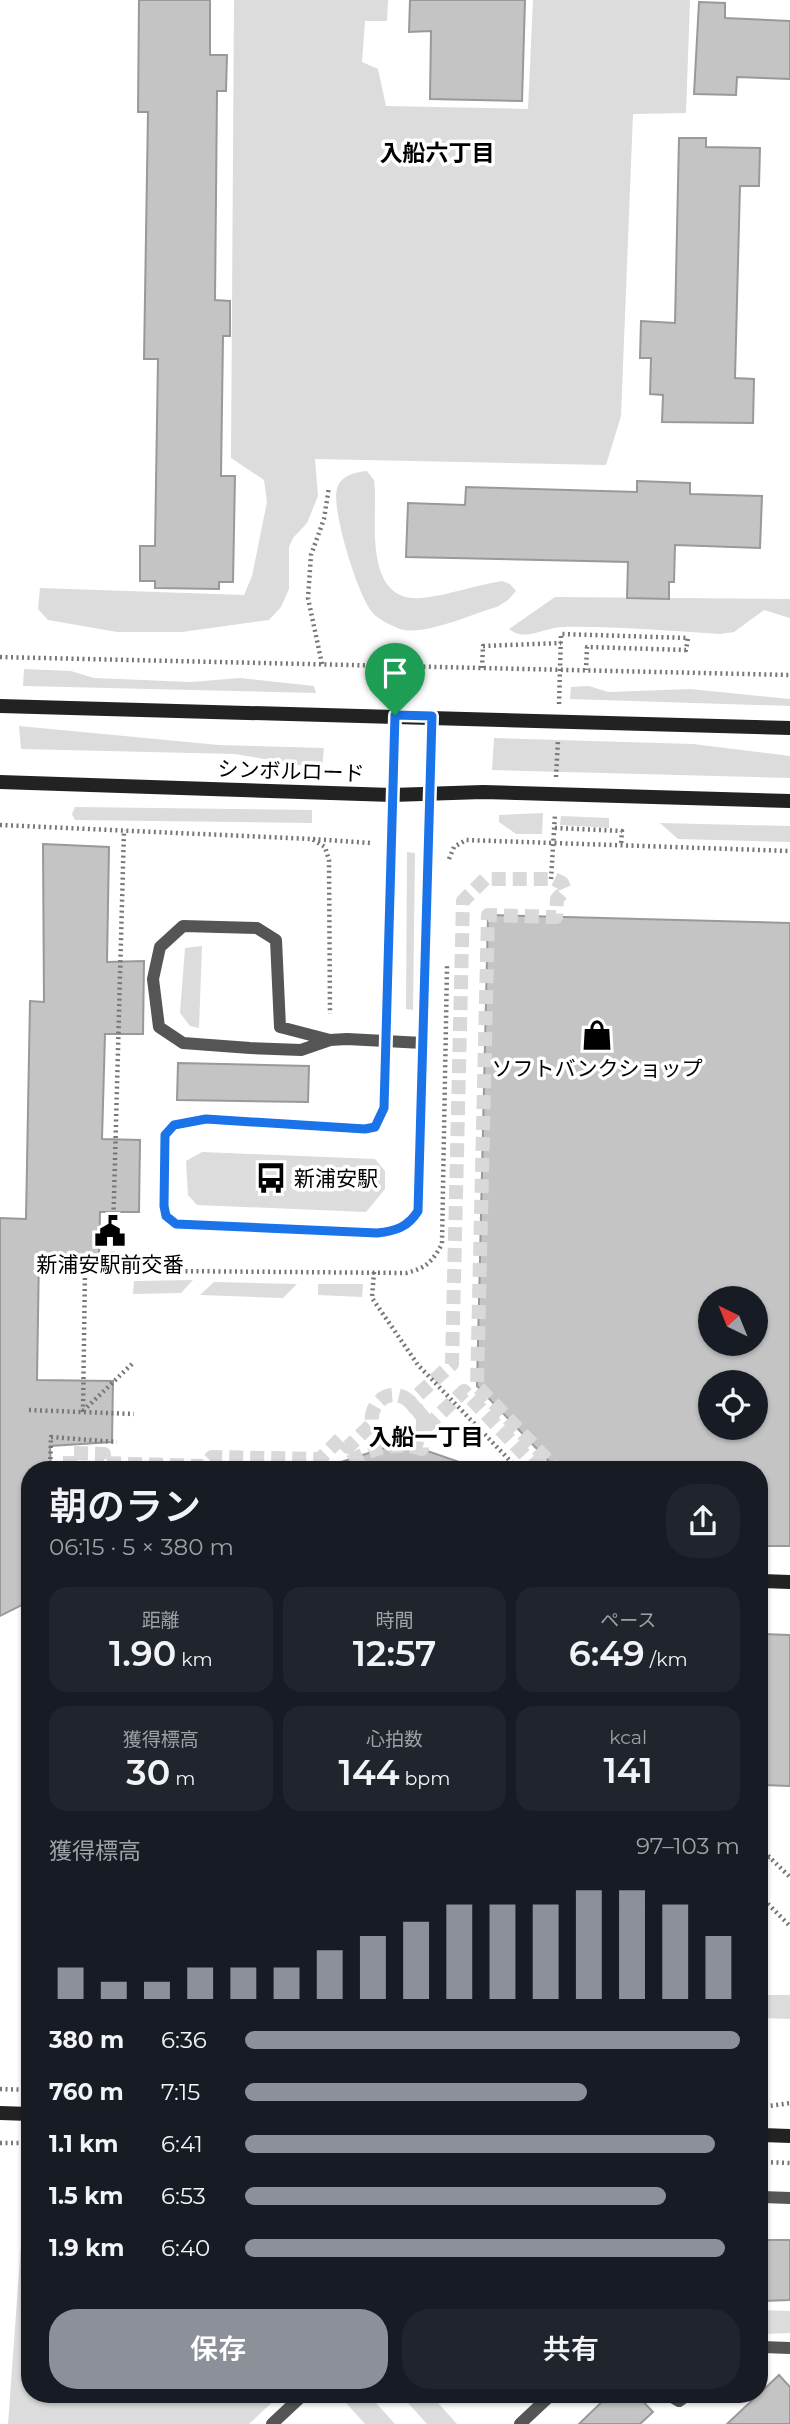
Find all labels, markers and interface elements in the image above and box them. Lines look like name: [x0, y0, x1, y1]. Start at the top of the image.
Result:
district label: 入船六丁目: [380, 139, 495, 167]
pin: [365, 643, 425, 715]
icon: arrive: [376, 654, 414, 692]
street label: シンボルロード: [217, 756, 365, 786]
shop icon: ソフトバンクショップ: [580, 1018, 614, 1052]
place label: ソフトバンクショップ: [491, 1056, 703, 1081]
bus stop icon: 新浦安駅: [254, 1161, 288, 1195]
place label: 新浦安駅: [294, 1166, 378, 1191]
public building icon: 新浦安駅前交番: [93, 1214, 127, 1248]
place label: 新浦安駅前交番: [37, 1252, 184, 1277]
north arrow: [698, 1286, 768, 1356]
map controls: [698, 1286, 768, 1440]
button: locate: [698, 1370, 768, 1440]
district label: 入船一丁目: [369, 1423, 484, 1451]
text: 朝のラン: [49, 1483, 201, 1530]
button: share: [666, 1484, 740, 1558]
text: 06:15 · 5 × 380 m: [49, 1533, 234, 1561]
text: 距離: [142, 1609, 180, 1632]
text: 時間: [375, 1609, 414, 1632]
text: ペース: [600, 1609, 656, 1632]
text: 1.90: [109, 1632, 176, 1675]
text: 12:57: [353, 1632, 436, 1675]
text: 6:49: [569, 1632, 645, 1675]
text: km: [176, 1648, 213, 1671]
text: /km: [645, 1648, 688, 1671]
text: kcal: [609, 1726, 647, 1749]
text: 獲得標高: [123, 1728, 199, 1751]
text: 心拍数: [366, 1728, 423, 1751]
text: 141: [603, 1749, 653, 1792]
text: 30: [126, 1751, 170, 1794]
text: 144: [339, 1751, 399, 1794]
text: m: [170, 1767, 195, 1790]
text: bpm: [399, 1767, 450, 1790]
text: 97–103 m: [636, 1832, 740, 1860]
text: 獲得標高: [49, 1837, 141, 1865]
text: 380 m: [49, 2026, 124, 2054]
text: 6:36: [161, 2026, 207, 2054]
text: 760 m: [49, 2078, 124, 2106]
text: 7:15: [161, 2078, 200, 2106]
text: 1.1 km: [49, 2130, 118, 2158]
text: 6:41: [161, 2130, 203, 2158]
text: 1.5 km: [49, 2182, 123, 2210]
text: 6:53: [161, 2182, 206, 2210]
text: 1.9 km: [49, 2234, 124, 2262]
text: 6:40: [161, 2234, 210, 2262]
button: 保存: [49, 2309, 388, 2389]
button: 共有: [402, 2309, 740, 2389]

